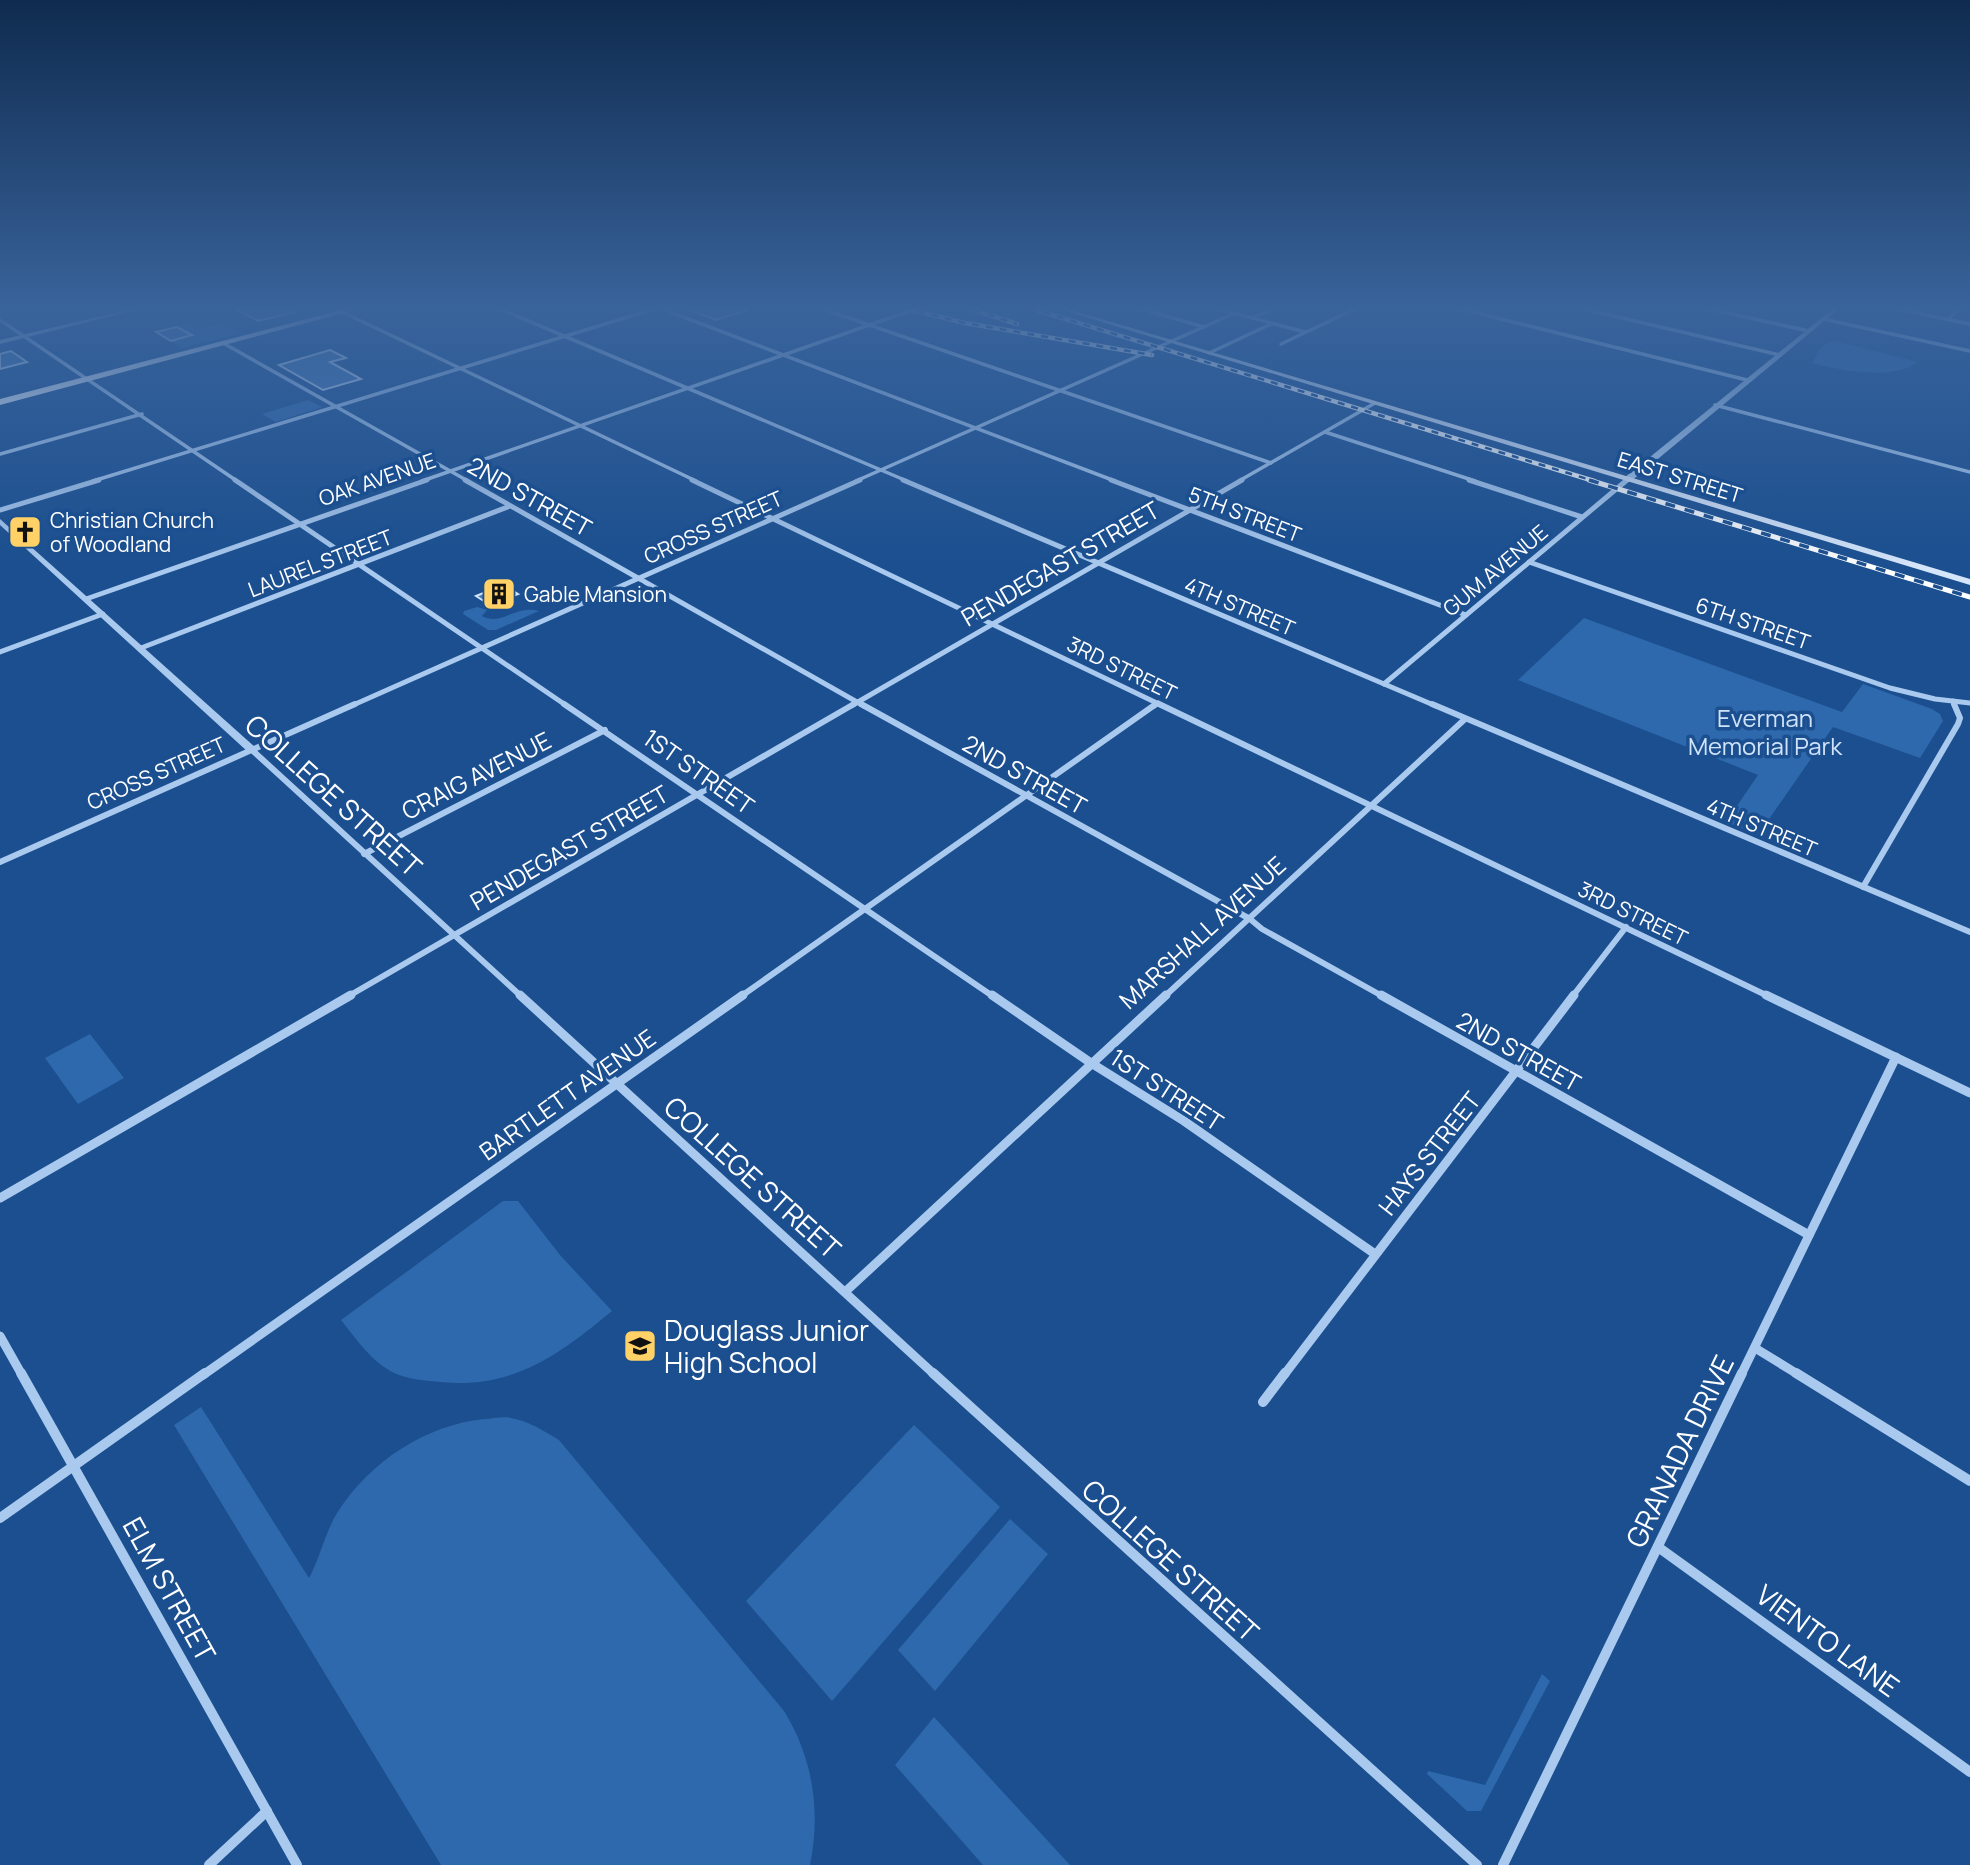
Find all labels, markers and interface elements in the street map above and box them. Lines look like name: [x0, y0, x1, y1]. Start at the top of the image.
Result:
street label: EAST STREET: [1614, 445, 1746, 509]
street label: OAK AVENUE: [315, 446, 439, 512]
street label: 2ND STREET: [462, 448, 598, 544]
street label: 5TH STREET: [1185, 480, 1306, 548]
street label: CROSS STREET: [639, 484, 787, 570]
street label: PENDEGAST STREET: [955, 492, 1166, 633]
place label: Christian Church of Woodland: [50, 506, 214, 558]
church icon: Christian Church of Woodland: [6, 513, 44, 551]
street label: GUM AVENUE: [1437, 518, 1553, 622]
street label: LAUREL STREET: [244, 522, 397, 603]
street label: 4TH STREET: [1180, 570, 1300, 642]
building icon: Gable Mansion: [480, 575, 518, 613]
place label: Gable Mansion: [524, 580, 667, 608]
street label: 6TH STREET: [1692, 590, 1814, 656]
street label: 3RD STREET: [1063, 629, 1182, 707]
park label: Everman Memorial Park: [1688, 701, 1843, 762]
street label: COLLEGE STREET: [237, 705, 431, 885]
street label: 1ST STREET: [637, 721, 762, 822]
street label: CRAIG AVENUE: [396, 723, 556, 827]
street label: 2ND STREET: [957, 726, 1093, 822]
street label: CROSS STREET: [82, 730, 230, 816]
street label: PENDEGAST STREET: [464, 776, 675, 917]
street label: 4TH STREET: [1702, 791, 1822, 863]
street label: MARSHALL AVENUE: [1112, 848, 1292, 1016]
street label: 3RD STREET: [1574, 874, 1693, 952]
street label: 2ND STREET: [1451, 1003, 1587, 1099]
street label: BARTLETT AVENUE: [472, 1021, 662, 1167]
street label: 1ST STREET: [1104, 1040, 1230, 1138]
street label: HAYS STREET: [1370, 1084, 1488, 1222]
street label: COLLEGE STREET: [656, 1087, 850, 1267]
place label: Douglass Junior High School: [664, 1311, 869, 1381]
school or university icon: Douglass Junior High School: [621, 1327, 659, 1365]
street label: GRANADA DRIVE: [1616, 1349, 1742, 1553]
street label: COLLEGE STREET: [1074, 1470, 1268, 1650]
street label: ELM STREET: [115, 1510, 225, 1668]
street label: VIENTO LANE: [1749, 1575, 1907, 1705]

